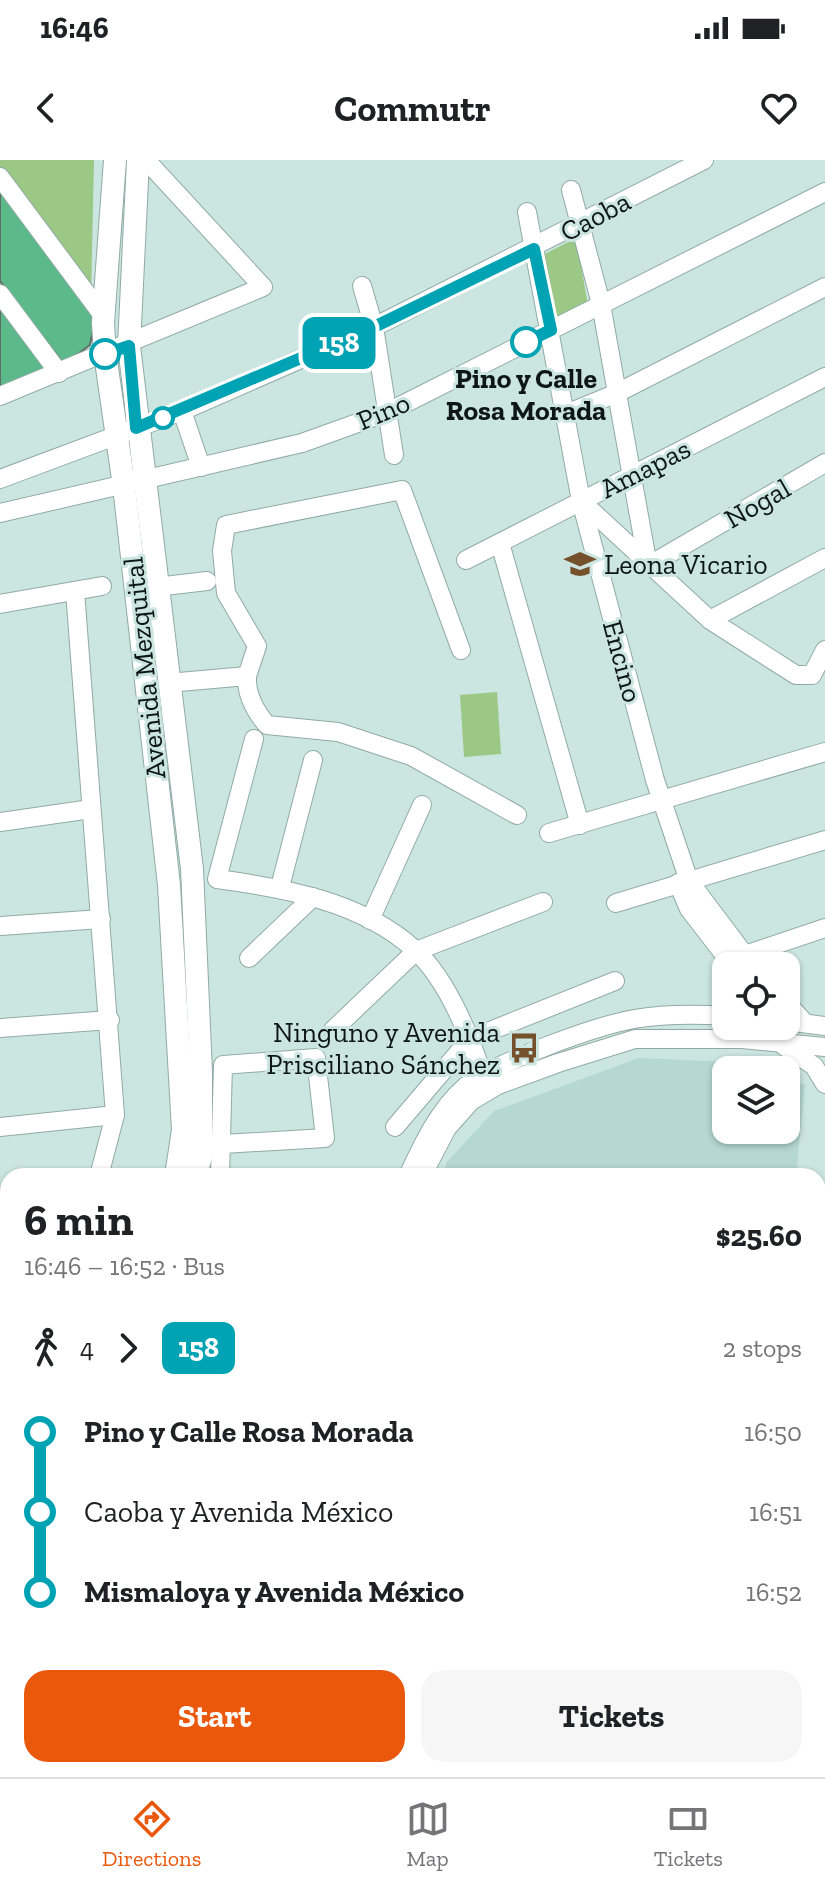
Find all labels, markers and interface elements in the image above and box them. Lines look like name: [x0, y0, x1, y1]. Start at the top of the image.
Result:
text: 16:46: [40, 10, 109, 46]
icon: back: [24, 86, 68, 130]
icon: heart: [757, 86, 801, 130]
text: Commutr: [334, 87, 491, 130]
street label: Caoba: [555, 184, 636, 248]
line badge: 158: [293, 317, 385, 369]
text: 158: [318, 326, 360, 359]
marker: Pino y Calle Rosa Morada: [511, 327, 541, 357]
unlabelled marker: [90, 339, 120, 369]
place label: Pino y Calle Rosa Morada: [446, 362, 606, 427]
street label: Pino: [352, 386, 415, 437]
unlabelled marker: [152, 407, 174, 429]
street label: Amapas: [595, 432, 696, 505]
street label: Nogal: [718, 471, 796, 535]
school or university icon: Leona Vicario: [563, 547, 597, 581]
place label: Leona Vicario: [604, 548, 768, 581]
street label: Avenida Mezquital: [116, 555, 173, 781]
street label: Encino: [596, 616, 649, 706]
map controls: [712, 952, 800, 1144]
button: locate: [712, 952, 800, 1040]
place label: Ninguno y Avenida Prisciliano Sánchez: [266, 1016, 500, 1081]
bus stop icon: Ninguno y Avenida Prisciliano Sánchez: [507, 1031, 541, 1065]
button: layers: [712, 1056, 800, 1144]
text: 6 min: [24, 1193, 134, 1246]
text: $25.60: [716, 1218, 802, 1254]
text: 16:46 – 16:52 · Bus: [24, 1250, 225, 1282]
icon: walk: [24, 1326, 68, 1370]
icon: forward: [106, 1326, 150, 1370]
text: 158: [178, 1331, 219, 1364]
text: 4: [80, 1332, 94, 1364]
text: 2 stops: [723, 1332, 802, 1364]
text: Pino y Calle Rosa Morada: [84, 1414, 414, 1450]
text: 16:50: [744, 1416, 802, 1448]
text: Caoba y Avenida México: [84, 1494, 393, 1530]
text: 16:51: [749, 1496, 802, 1528]
text: Mismaloya y Avenida México: [84, 1574, 464, 1610]
text: 16:52: [746, 1576, 802, 1608]
button: Start: [24, 1670, 405, 1762]
button: Tickets: [421, 1670, 802, 1762]
tab: Directions: [102, 1797, 201, 1872]
tab: Map: [406, 1797, 450, 1872]
tab: Tickets: [654, 1797, 723, 1872]

